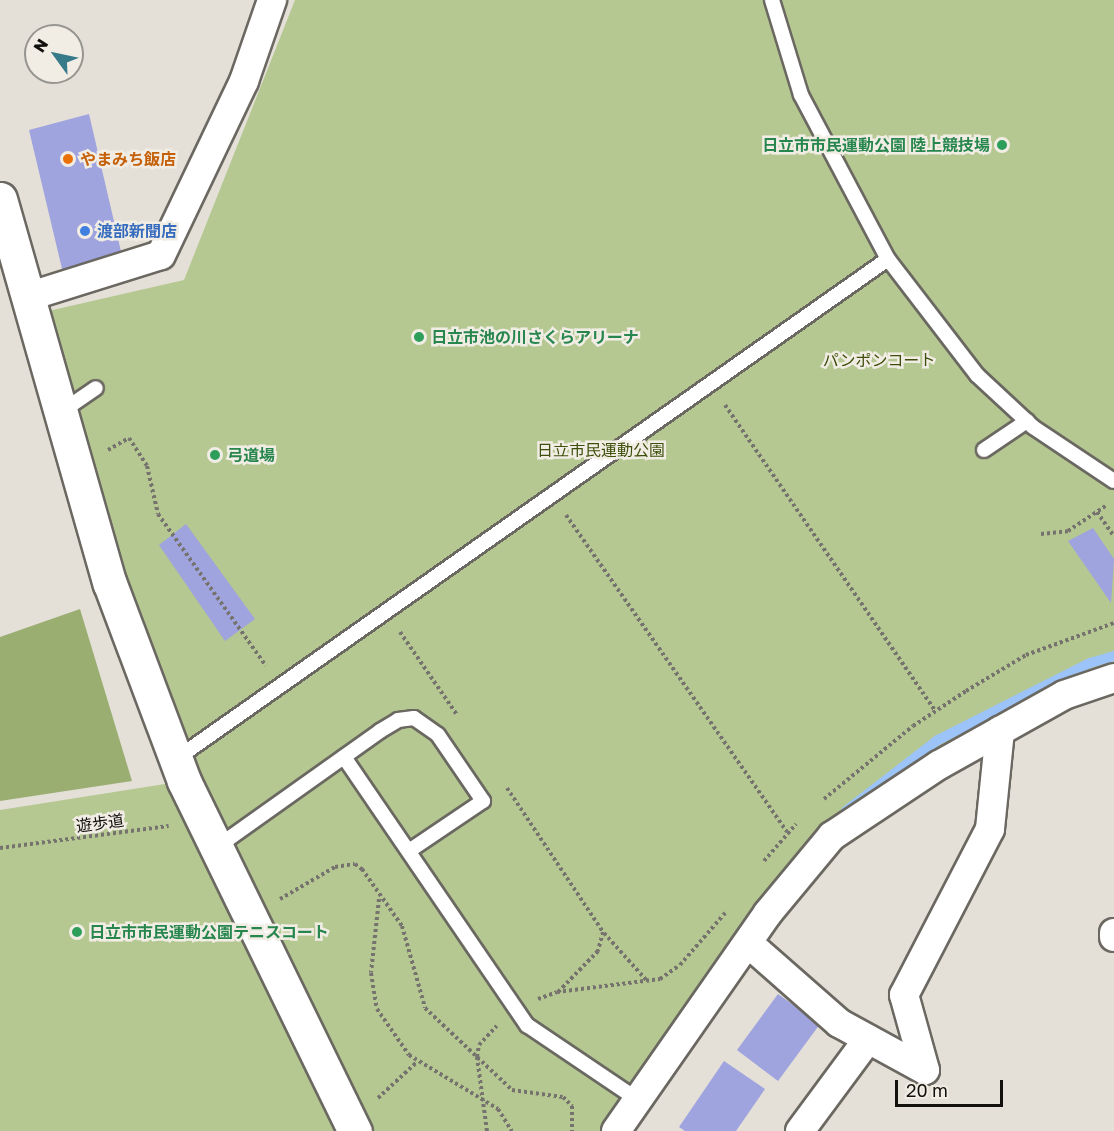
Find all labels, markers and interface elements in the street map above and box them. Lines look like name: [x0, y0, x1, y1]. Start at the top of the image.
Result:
north arrow: [24, 24, 84, 84]
text: N: [29, 35, 52, 56]
place label: 日立市市民運動公園 陸上競技場: [762, 135, 990, 155]
marker: 日立市市民運動公園 陸上競技場: [995, 138, 1009, 152]
place label: やまみち飯店: [80, 149, 176, 169]
marker: やまみち飯店: [61, 152, 75, 166]
place label: 渡部新聞店: [97, 221, 177, 241]
marker: 渡部新聞店: [78, 224, 92, 238]
place label: 日立市池の川さくらアリーナ: [431, 327, 639, 347]
marker: 日立市池の川さくらアリーナ: [412, 330, 426, 344]
park label: パンポンコート: [823, 350, 935, 370]
park label: 日立市民運動公園: [537, 440, 665, 460]
place label: 弓道場: [227, 445, 275, 465]
marker: 弓道場: [208, 448, 222, 462]
street label: 遊歩道: [75, 810, 125, 836]
place label: 日立市市民運動公園テニスコート: [89, 922, 329, 942]
marker: 日立市市民運動公園テニスコート: [70, 925, 84, 939]
scale bar: [898, 1068, 1006, 1106]
text: 20 m: [906, 1079, 948, 1101]

